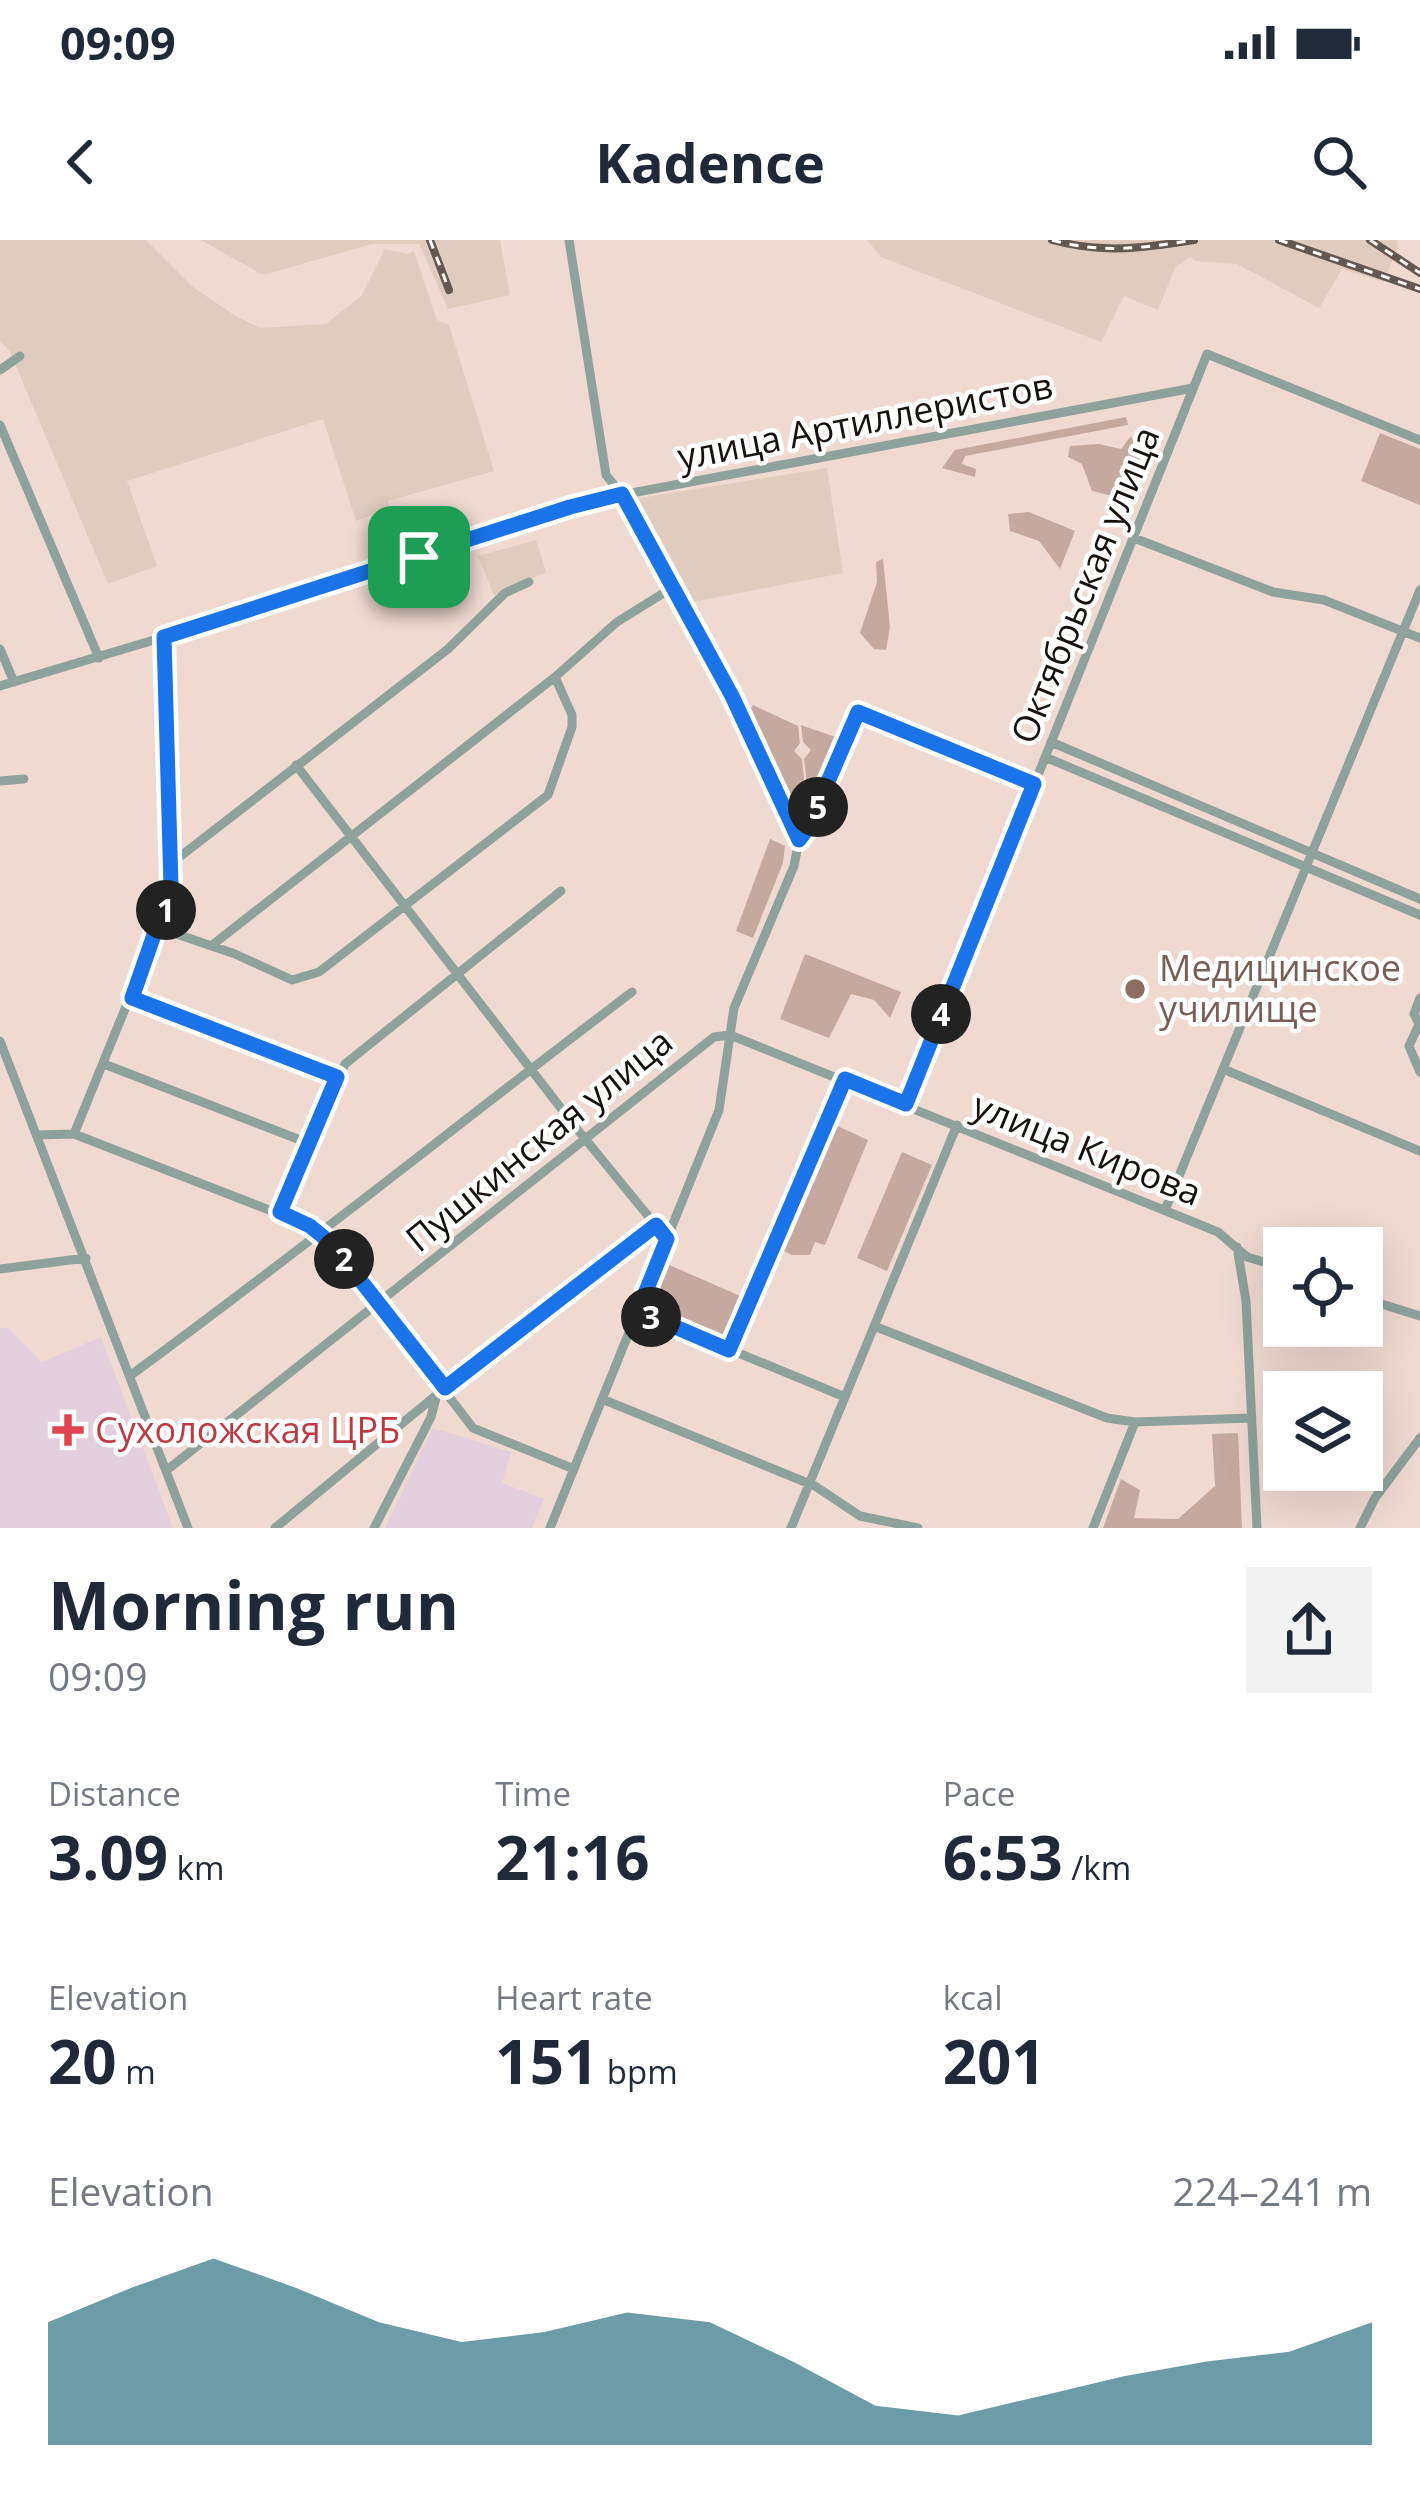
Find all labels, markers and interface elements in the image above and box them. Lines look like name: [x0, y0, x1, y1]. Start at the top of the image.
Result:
text: 09:09: [60, 12, 176, 73]
text: Kadence: [595, 125, 825, 199]
icon: back: [48, 129, 114, 195]
icon: search: [1306, 129, 1372, 195]
street label: улица Артиллеристов: [673, 360, 1057, 481]
street label: Октябрьская улица: [999, 419, 1170, 750]
pin: [368, 506, 470, 608]
icon: arrive: [386, 524, 452, 590]
pin: 5: [788, 777, 848, 837]
text: 5: [809, 784, 827, 829]
pin: 1: [136, 880, 196, 940]
text: 1: [157, 887, 175, 932]
place label: Медицинское училище: [1159, 943, 1401, 1033]
marker: Медицинское училище: [1122, 976, 1148, 1002]
pin: 4: [911, 984, 971, 1044]
text: 4: [932, 991, 950, 1036]
street label: Пушкинская улица: [395, 1017, 682, 1262]
street label: улица Кирова: [966, 1080, 1209, 1217]
map controls: [1263, 1227, 1383, 1491]
button: locate: [1263, 1227, 1383, 1347]
pin: 2: [314, 1229, 374, 1289]
text: 2: [335, 1236, 353, 1281]
pin: 3: [621, 1287, 681, 1347]
text: 3: [642, 1294, 660, 1339]
button: layers: [1263, 1371, 1383, 1491]
place label: Сухоложская ЦРБ: [95, 1405, 400, 1454]
marker: Сухоложская ЦРБ: [52, 1414, 84, 1446]
text: Morning run: [48, 1559, 459, 1649]
button: share: [1246, 1567, 1372, 1693]
text: 09:09: [48, 1649, 147, 1702]
text: Distance: [48, 1771, 181, 1816]
text: Time: [495, 1771, 571, 1816]
text: Pace: [943, 1771, 1015, 1816]
text: 3.09: [48, 1816, 168, 1898]
text: 21:16: [495, 1816, 650, 1898]
text: 6:53: [943, 1816, 1063, 1898]
text: km: [168, 1845, 225, 1890]
text: /km: [1063, 1845, 1131, 1890]
text: Elevation: [48, 1975, 188, 2020]
text: Heart rate: [495, 1975, 652, 2020]
text: kcal: [943, 1975, 1002, 2020]
text: 20: [48, 2020, 117, 2102]
text: 151: [495, 2020, 598, 2102]
text: 201: [943, 2020, 1046, 2102]
text: m: [117, 2049, 156, 2094]
text: bpm: [598, 2049, 678, 2094]
text: Elevation: [48, 2164, 214, 2217]
text: 224–241 m: [1172, 2164, 1372, 2217]

